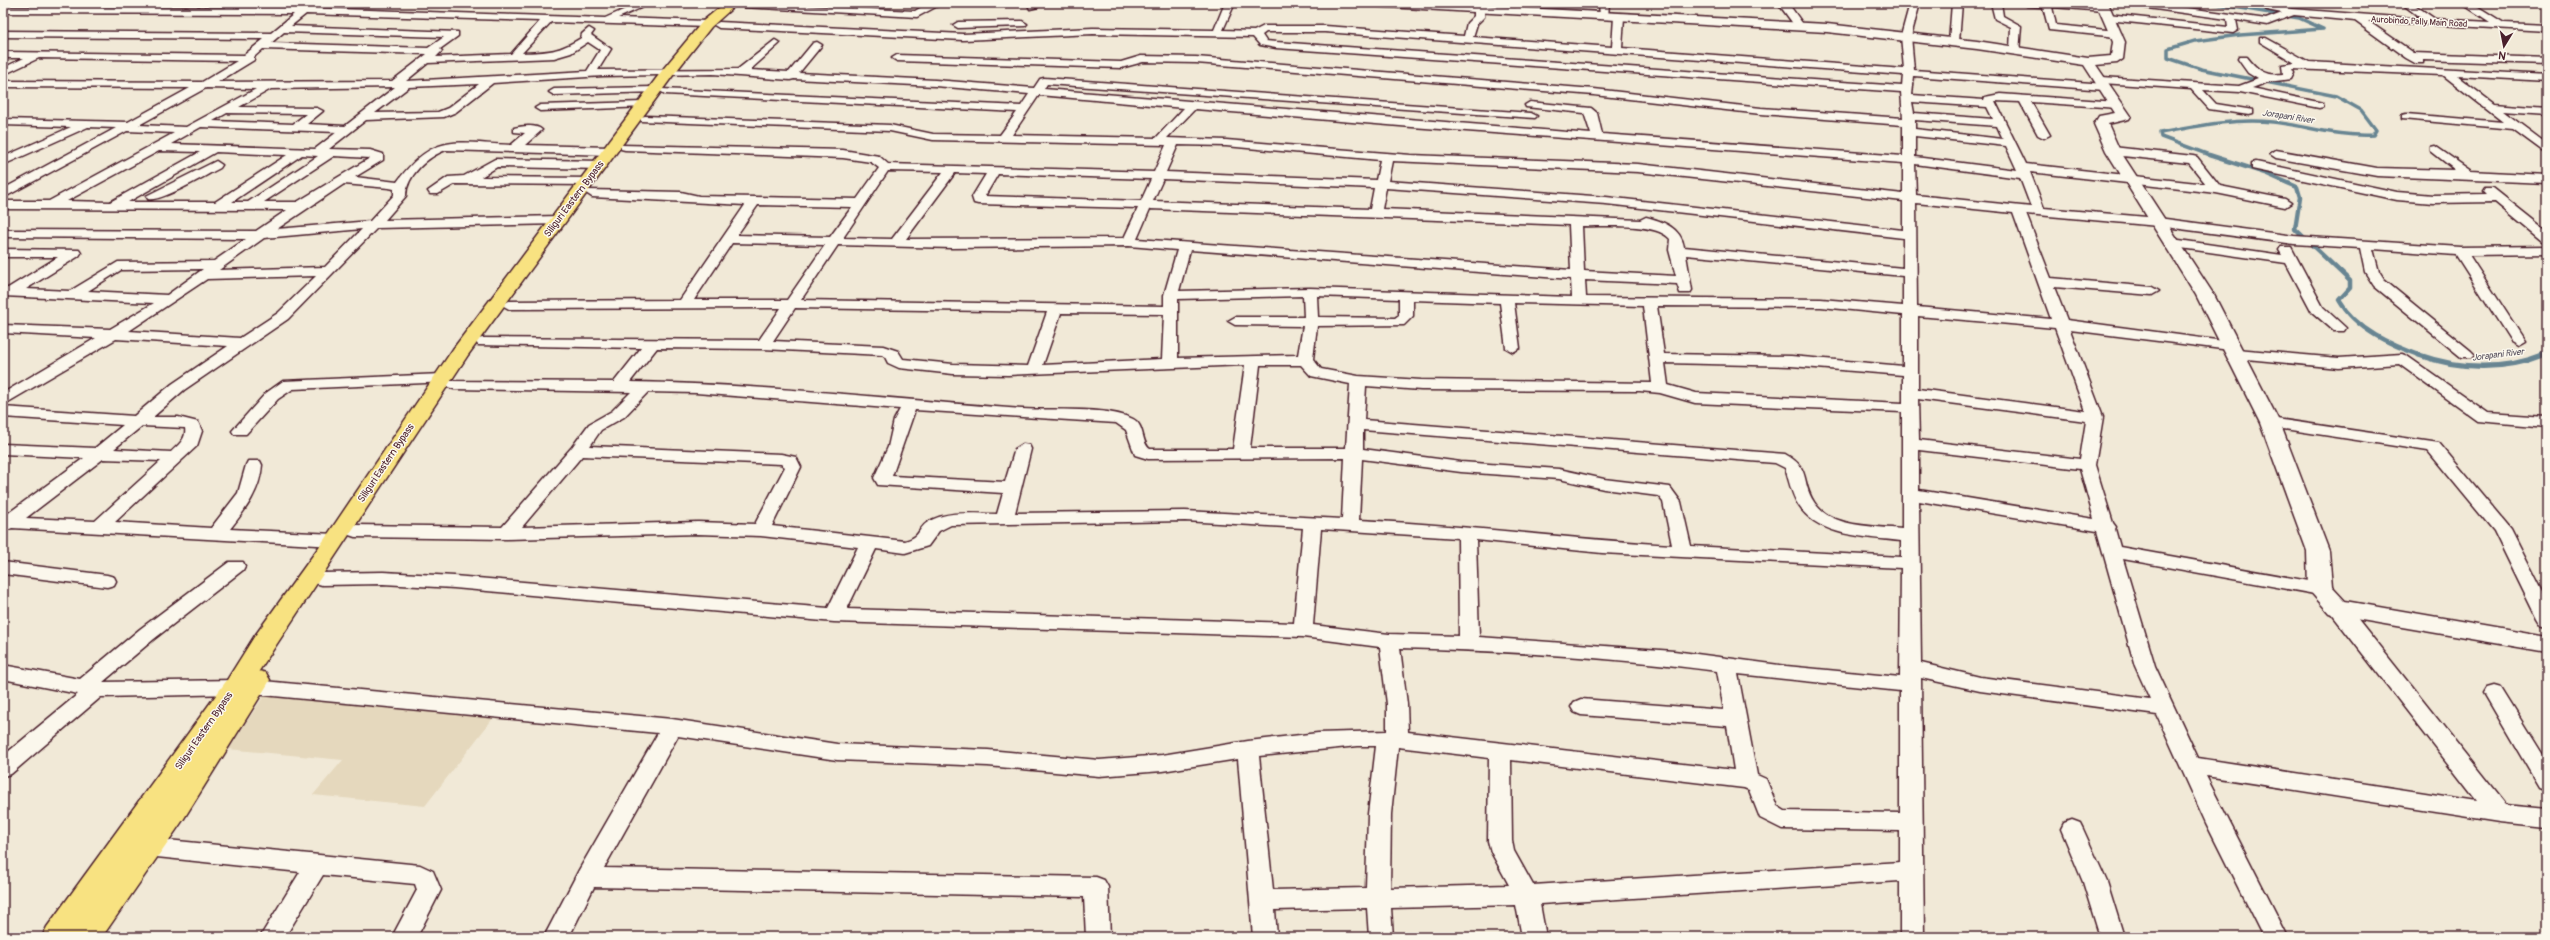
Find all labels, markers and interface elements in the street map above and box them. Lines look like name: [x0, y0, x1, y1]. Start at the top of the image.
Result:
street label: Aurobindo Pally Main Road: [2370, 14, 2468, 30]
north arrow: [2484, 26, 2524, 66]
text: N: [2497, 48, 2507, 62]
water label: Jorapani River: [2261, 107, 2316, 127]
street label: Siliguri Eastern Bypass: [541, 158, 607, 239]
water label: Jorapani River: [2471, 346, 2526, 364]
street label: Siliguri Eastern Bypass: [355, 421, 417, 505]
street label: Siliguri Eastern Bypass: [173, 689, 236, 772]

